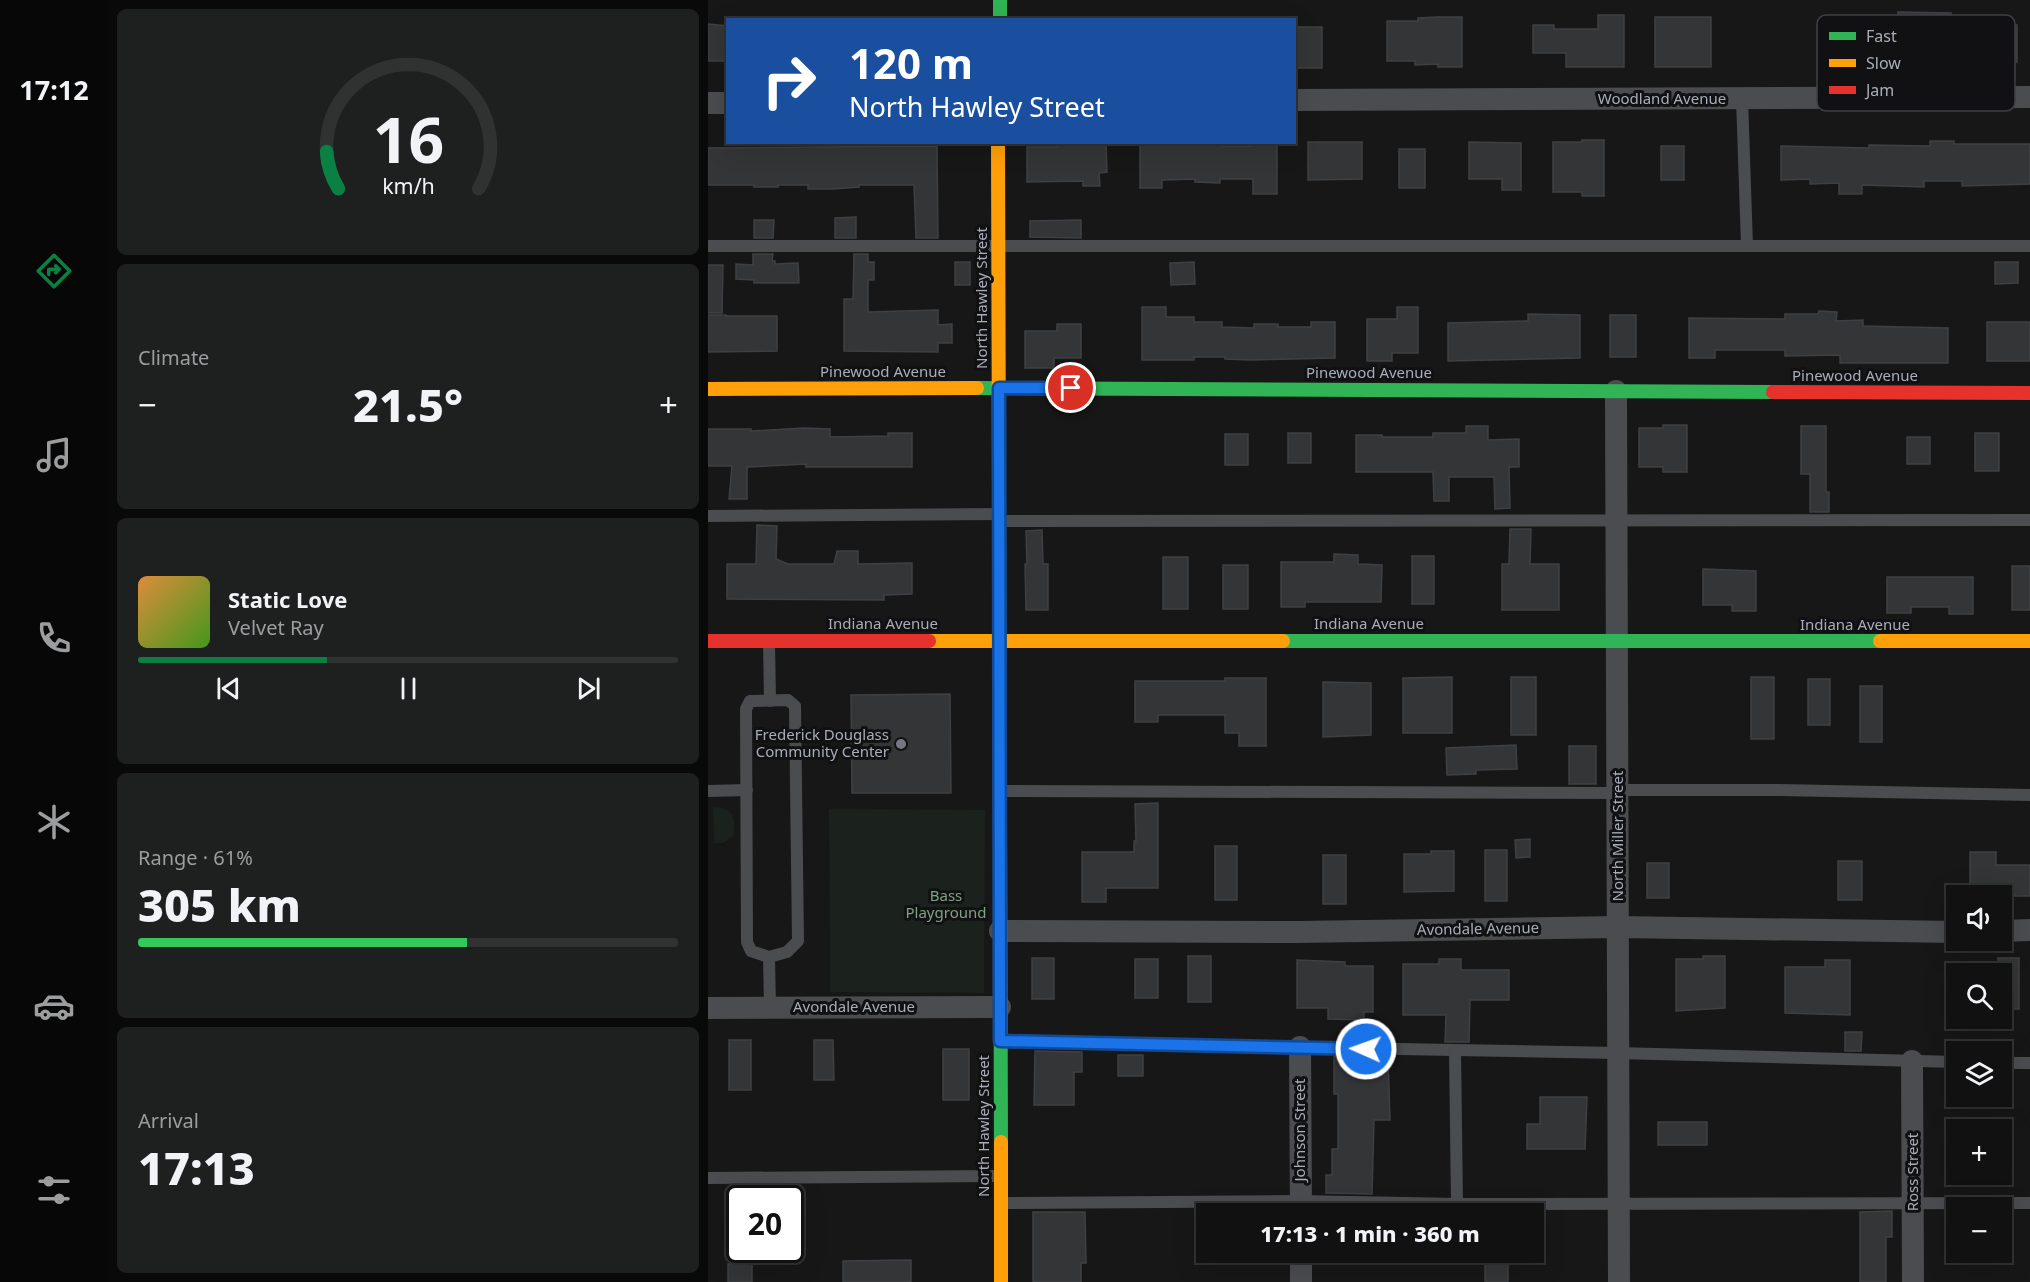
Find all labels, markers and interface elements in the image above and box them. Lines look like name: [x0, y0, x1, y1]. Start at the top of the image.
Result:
legend: [1817, 15, 2015, 111]
text: Fast: [1866, 25, 1897, 47]
text: 120 m: [849, 34, 973, 91]
icon: right: [750, 42, 828, 120]
text: Slow: [1866, 52, 1901, 74]
text: 17:12: [19, 71, 89, 108]
text: Jam: [1864, 79, 1894, 101]
text: North Hawley Street: [849, 88, 1105, 125]
street label: Woodland Avenue: [1598, 88, 1726, 108]
text: 16: [372, 96, 444, 181]
text: km/h: [382, 171, 434, 200]
street label: North Hawley Street: [971, 226, 991, 369]
icon: directions: [33, 250, 75, 292]
text: Climate: [138, 344, 209, 371]
street label: Pinewood Avenue: [820, 361, 946, 381]
pin: [1045, 362, 1096, 413]
street label: Pinewood Avenue: [1306, 362, 1432, 382]
street label: Pinewood Avenue: [1792, 365, 1918, 385]
icon: arrive: [1054, 371, 1087, 404]
text: 21.5°: [353, 374, 463, 435]
text: −: [138, 382, 157, 427]
text: +: [659, 382, 678, 427]
icon: music: [33, 434, 75, 476]
text: Static Love: [228, 584, 347, 614]
street label: Indiana Avenue: [828, 613, 938, 633]
street label: Indiana Avenue: [1314, 613, 1424, 633]
text: Velvet Ray: [228, 614, 324, 641]
street label: Indiana Avenue: [1800, 614, 1910, 634]
icon: phone: [33, 617, 75, 659]
icon: previous: [212, 672, 245, 705]
icon: pause: [392, 672, 425, 705]
icon: next: [572, 672, 605, 705]
place label: Frederick Douglass Community Center: [755, 724, 889, 761]
marker: Frederick Douglass Community Center: [894, 737, 908, 751]
street label: North Miller Street: [1607, 770, 1627, 901]
icon: climate: [33, 801, 75, 843]
text: Range · 61%: [138, 844, 253, 871]
text: 305 km: [138, 874, 301, 935]
park label: Bass Playground: [906, 885, 986, 922]
map controls: [1946, 885, 2012, 1263]
button: sound: [1946, 885, 2012, 951]
street label: Avondale Avenue: [1417, 917, 1539, 939]
button: search: [1946, 963, 2012, 1029]
icon: car: [33, 985, 75, 1027]
street label: Avondale Avenue: [793, 996, 915, 1016]
position arrow: [1334, 1017, 1398, 1081]
button: layers: [1946, 1041, 2012, 1107]
street label: North Hawley Street: [973, 1054, 993, 1197]
street label: Johnson Street: [1289, 1078, 1309, 1184]
text: Arrival: [138, 1107, 199, 1134]
button: +: [1946, 1119, 2012, 1185]
street label: Ross Street: [1902, 1132, 1922, 1211]
text: 17:13: [138, 1137, 255, 1198]
icon: filters: [33, 1169, 75, 1211]
speed limit sign: 20: [726, 1185, 804, 1263]
button: −: [1946, 1197, 2012, 1263]
text: 17:13 · 1 min · 360 m: [1260, 1218, 1480, 1248]

